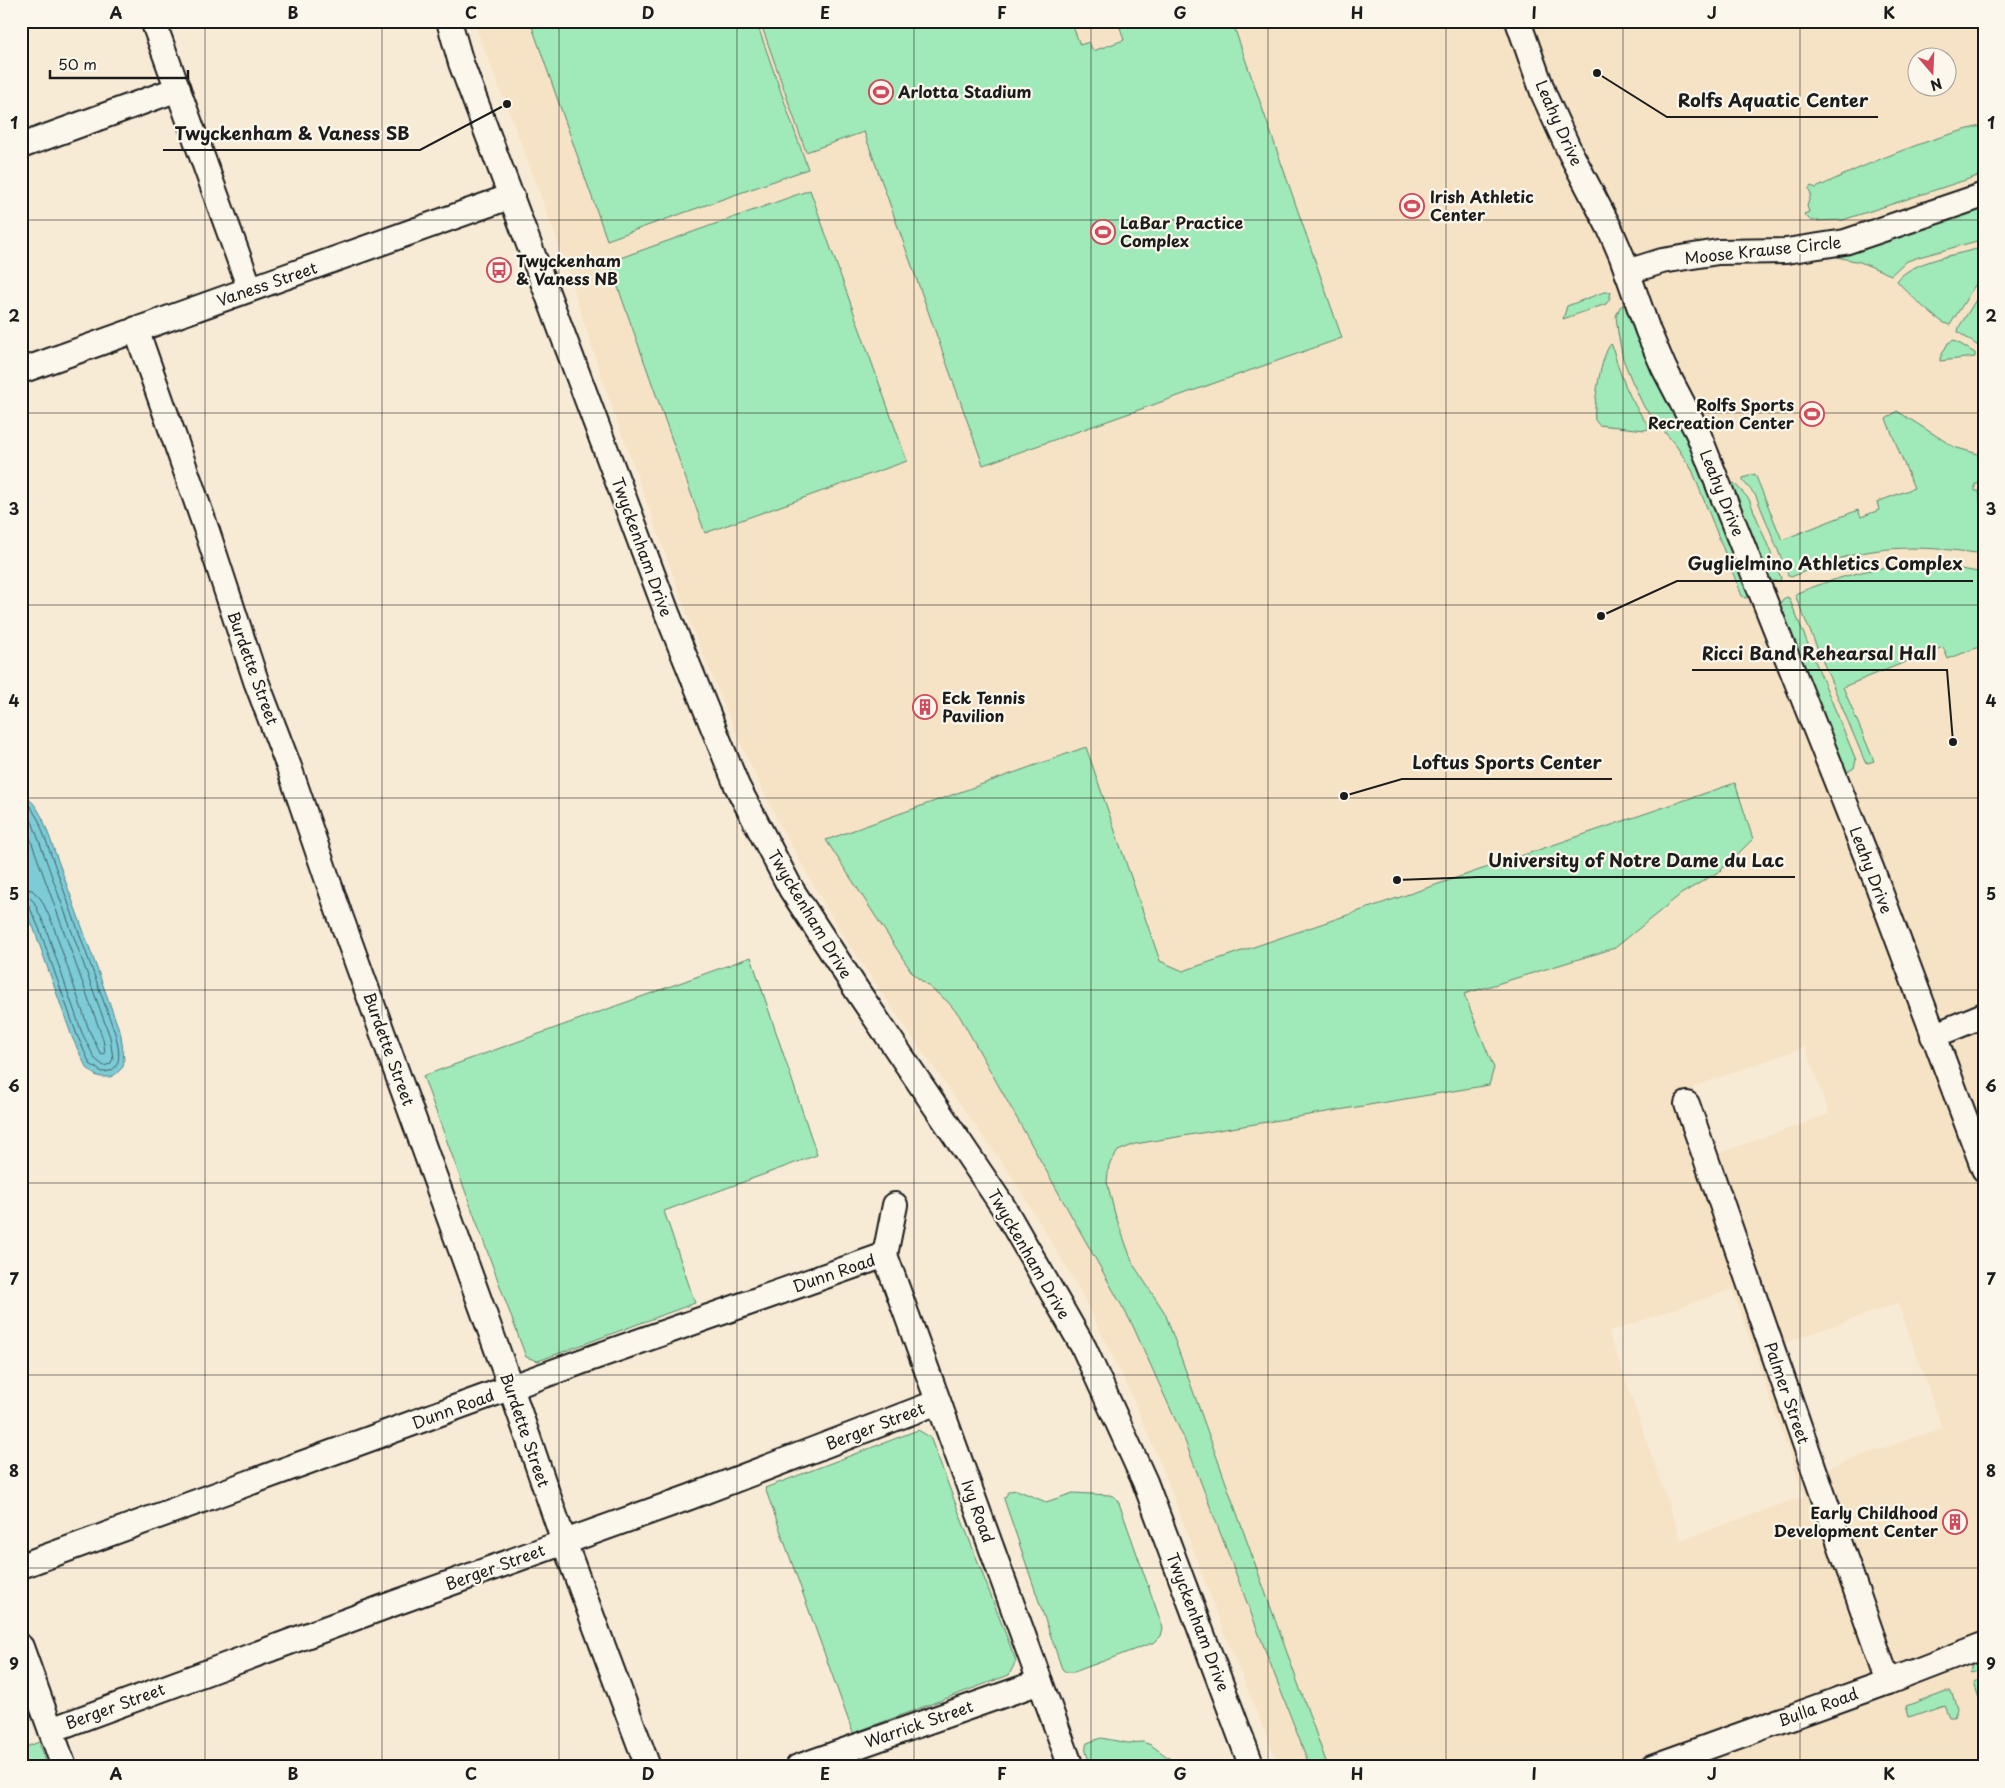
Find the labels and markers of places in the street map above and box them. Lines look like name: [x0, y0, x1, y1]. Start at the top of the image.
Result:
sports icon: Arlotta Stadium: [868, 79, 894, 105]
place label: Arlotta Stadium: [897, 79, 1032, 103]
callout: Rolfs Aquatic Center: [1667, 84, 1878, 117]
callout: Twyckenham & Vaness SB: [163, 117, 420, 150]
place label: Irish Athletic Center: [1430, 184, 1534, 226]
sports icon: Irish Athletic Center: [1399, 193, 1425, 219]
place label: LaBar Practice Complex: [1120, 210, 1244, 252]
sports icon: LaBar Practice Complex: [1090, 219, 1116, 245]
place label: Twyckenham & Vaness NB: [516, 248, 621, 290]
bus stop icon: Twyckenham & Vaness NB: [486, 257, 512, 283]
place label: Rolfs Sports Recreation Center: [1648, 392, 1795, 434]
sports icon: Rolfs Sports Recreation Center: [1799, 401, 1825, 427]
callout: Guglielmino Athletics Complex: [1677, 548, 1973, 581]
callout: Ricci Band Rehearsal Hall: [1692, 637, 1947, 670]
place label: Eck Tennis Pavilion: [942, 685, 1026, 727]
building icon: Eck Tennis Pavilion: [912, 694, 938, 720]
callout: Loftus Sports Center: [1402, 746, 1612, 779]
callout: University of Notre Dame du Lac: [1478, 844, 1795, 877]
place label: Early Childhood Development Center: [1773, 1500, 1939, 1542]
building icon: Early Childhood Development Center: [1942, 1509, 1968, 1535]

